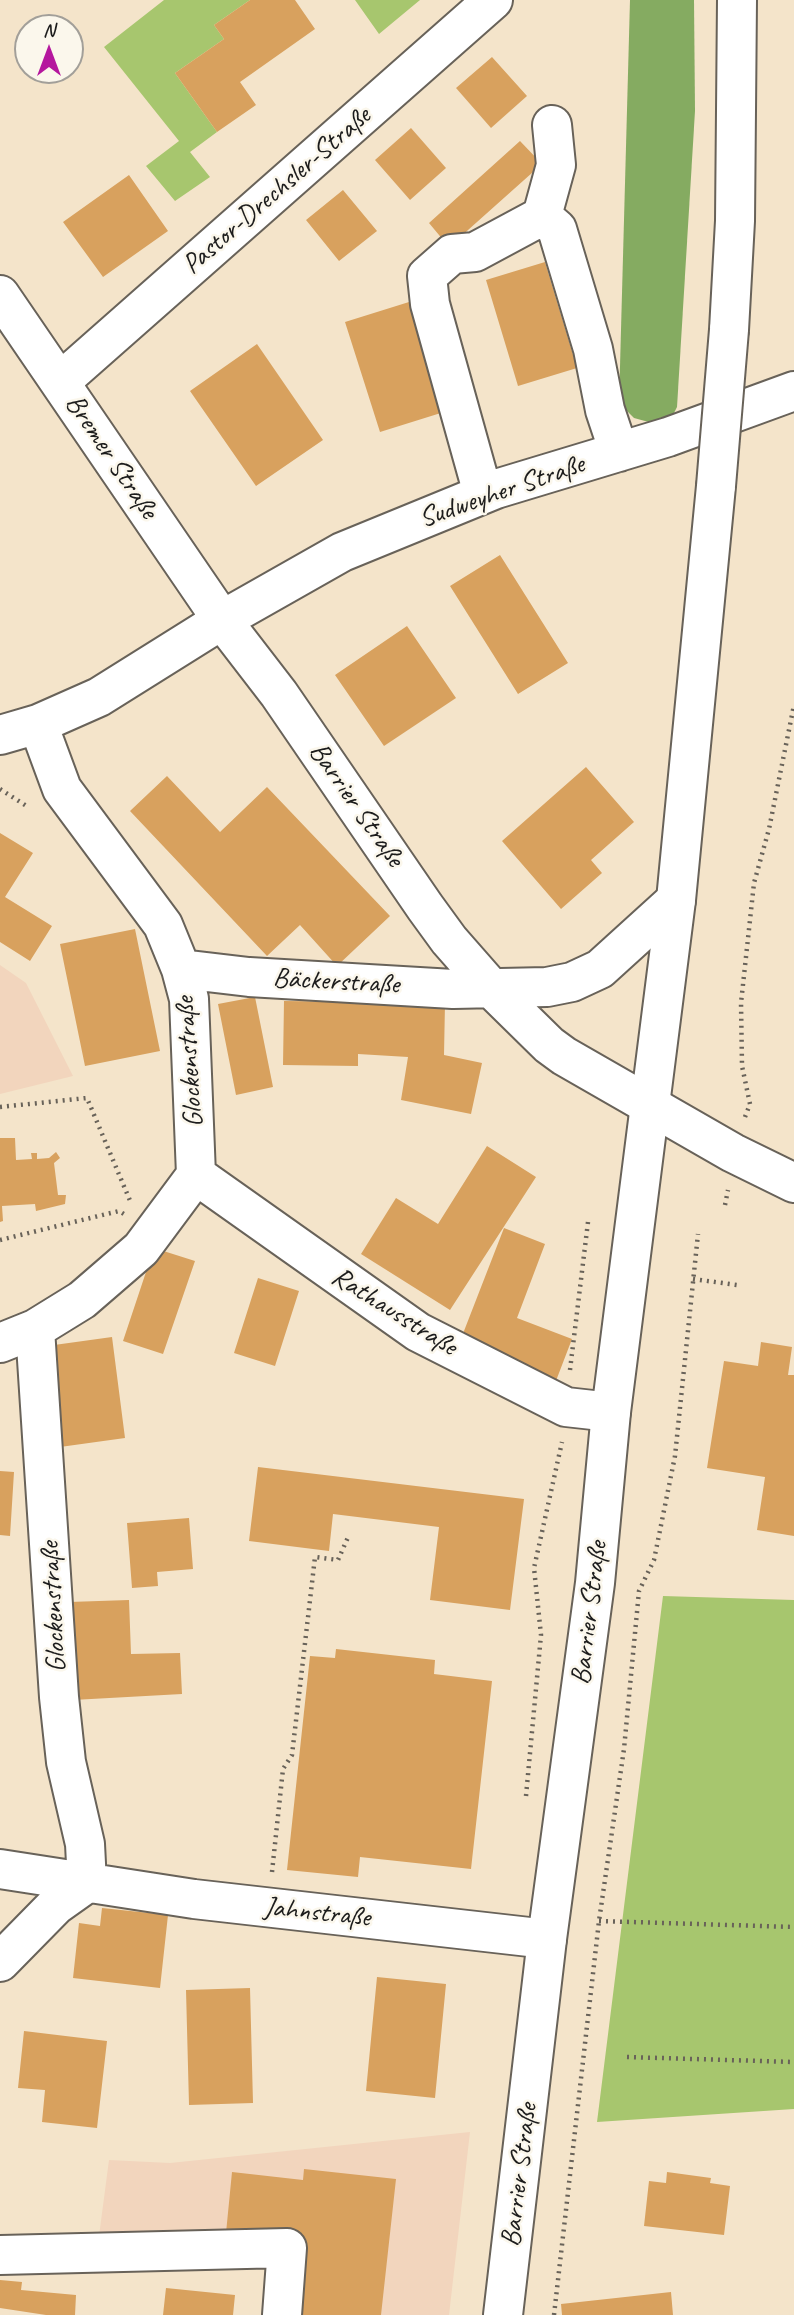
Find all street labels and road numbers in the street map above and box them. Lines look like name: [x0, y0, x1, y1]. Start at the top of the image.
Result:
street label: Pastor-Drechsler-Straße: [176, 100, 378, 282]
street label: Bremer Straße: [57, 388, 165, 526]
street label: Sudweyher Straße: [415, 448, 589, 536]
street label: Barrier Straße: [301, 736, 411, 874]
street label: Bäckerstraße: [272, 962, 400, 1002]
street label: Glockenstraße: [169, 996, 211, 1128]
street label: Rathausstraße: [325, 1260, 463, 1364]
street label: Barrier Straße: [565, 1539, 615, 1687]
street label: Glockenstraße: [34, 1541, 74, 1673]
street label: Jahnstraße: [262, 1891, 372, 1935]
street label: Barrier Straße: [495, 2101, 545, 2249]

